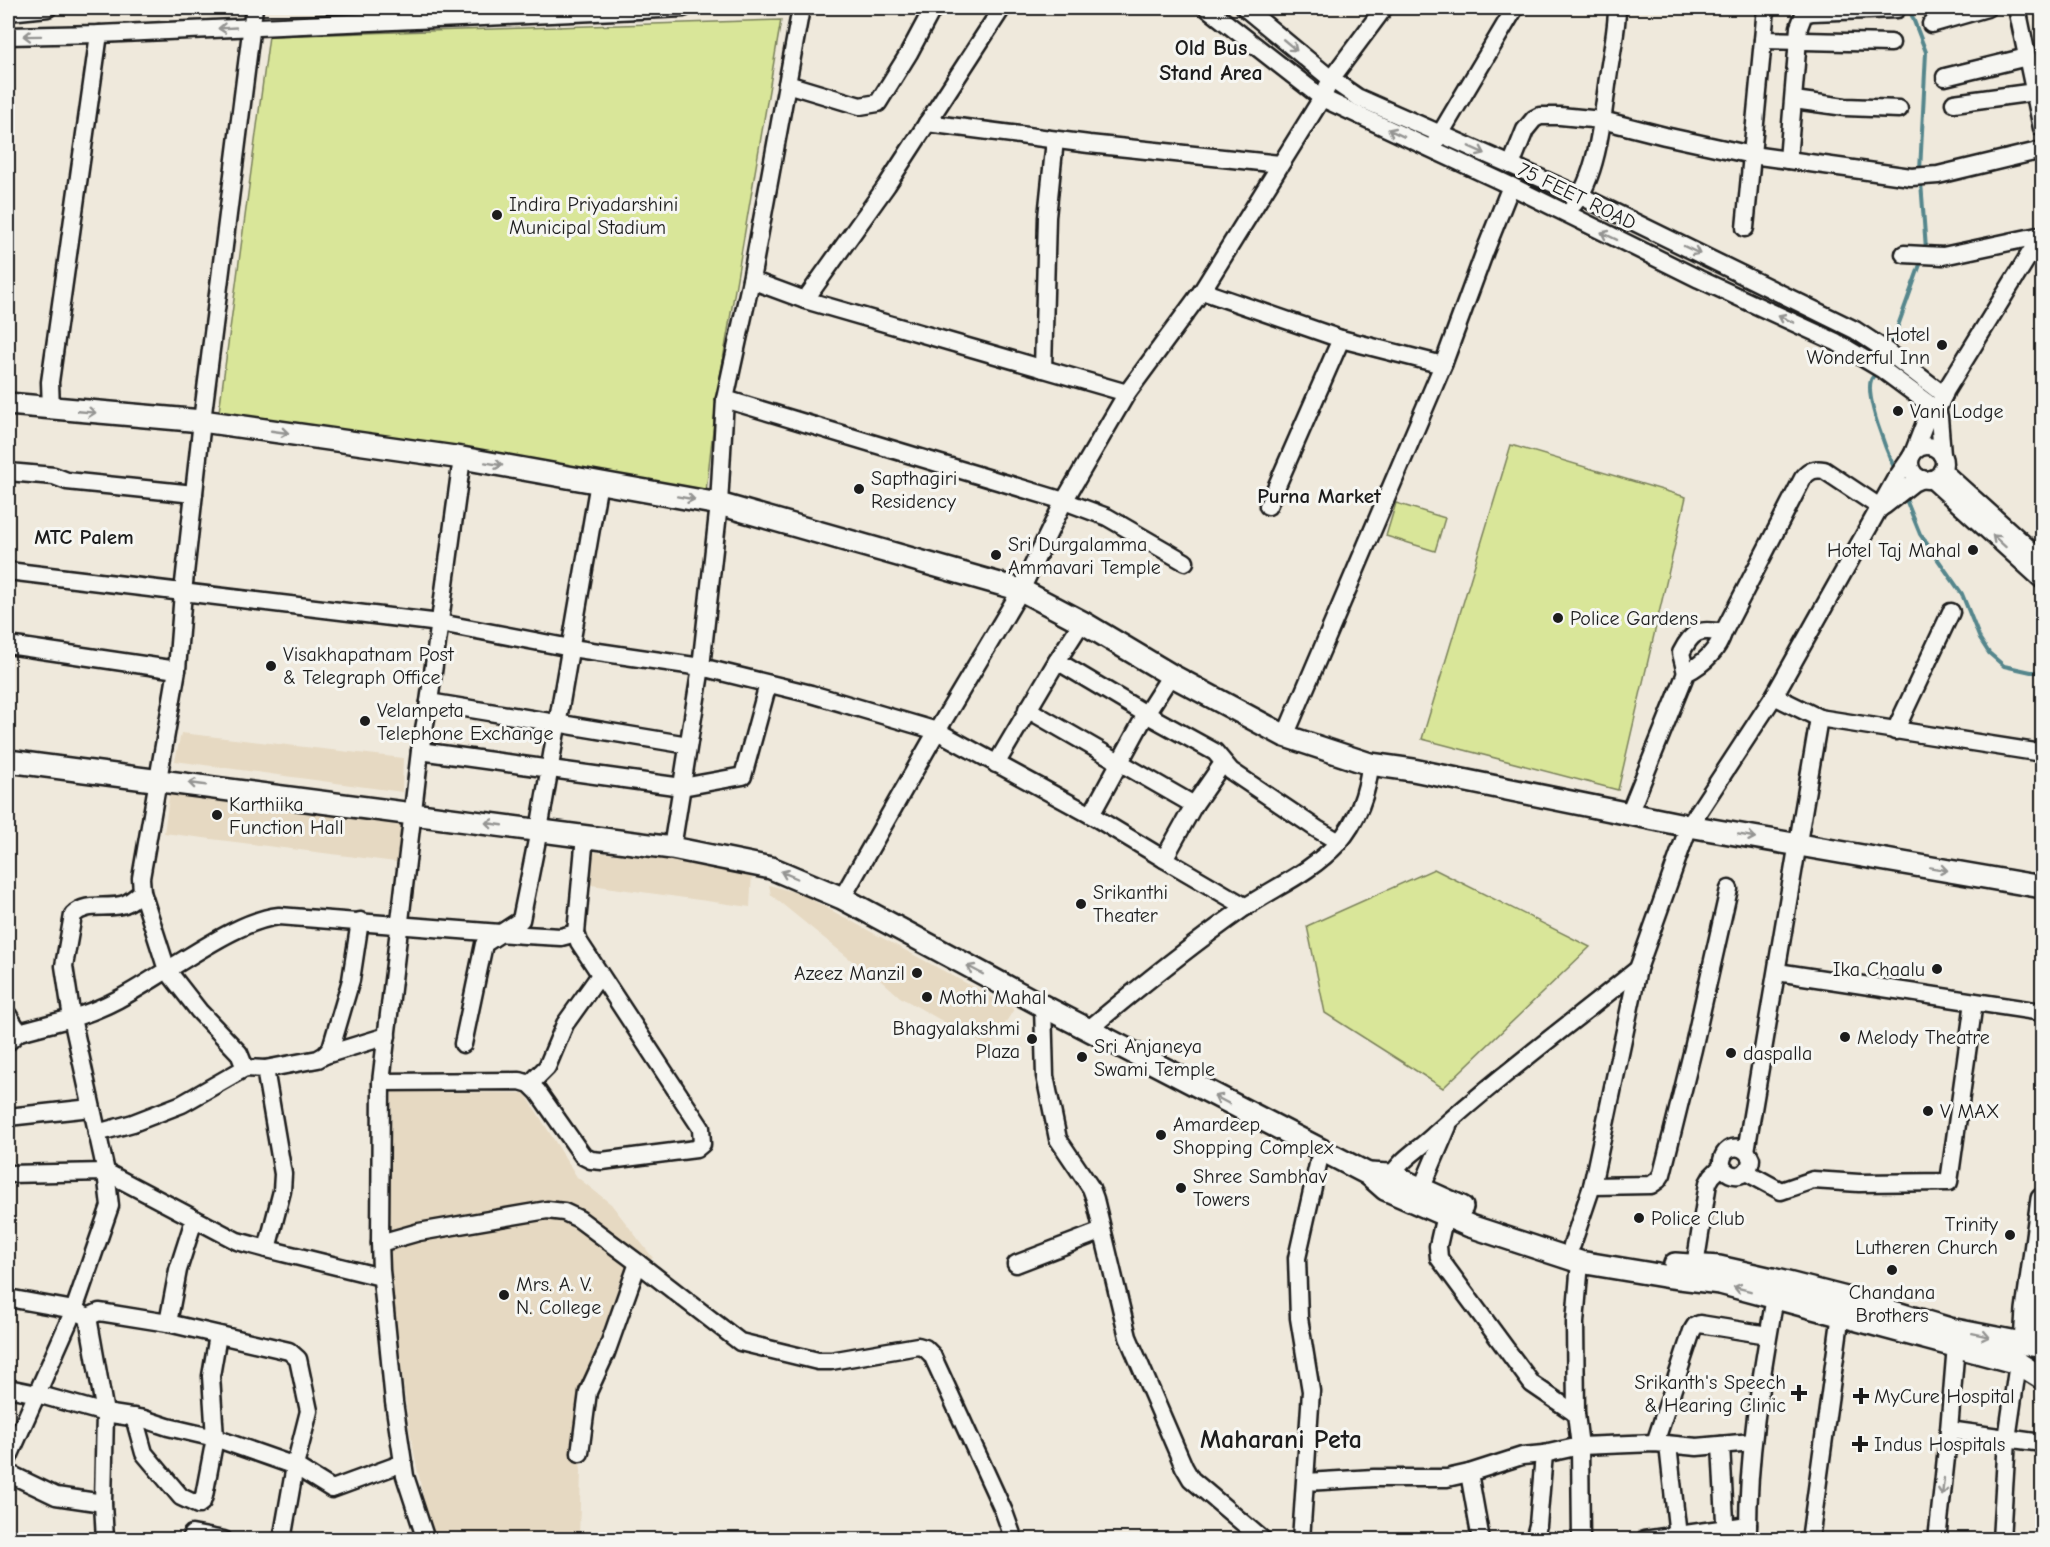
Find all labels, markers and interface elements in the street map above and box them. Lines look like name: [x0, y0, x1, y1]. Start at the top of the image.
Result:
one-way arrow: [217, 23, 237, 34]
one-way arrow: [23, 30, 43, 41]
district label: Old Bus Stand Area: [1159, 35, 1263, 86]
one-way arrow: [1282, 38, 1297, 52]
one-way arrow: [1387, 127, 1405, 139]
one-way arrow: [1467, 145, 1485, 156]
street label: 75 FEET ROAD: [1514, 157, 1640, 235]
place label: Indira Priyadarshini Municipal Stadium: [509, 193, 678, 239]
marker: Indira Priyadarshini Municipal Stadium: [490, 208, 504, 222]
one-way arrow: [1601, 229, 1619, 241]
one-way arrow: [1682, 245, 1700, 257]
one-way arrow: [1777, 313, 1795, 324]
place label: Hotel Wonderful Inn: [1806, 323, 1930, 369]
marker: Hotel Wonderful Inn: [1935, 338, 1949, 352]
place label: Vani Lodge: [1910, 400, 2004, 423]
marker: Vani Lodge: [1891, 404, 1905, 418]
one-way arrow: [76, 406, 96, 417]
one-way arrow: [270, 427, 290, 438]
one-way arrow: [484, 459, 503, 470]
place label: Sapthagiri Residency: [871, 467, 957, 513]
marker: Sapthagiri Residency: [852, 482, 866, 496]
district label: Purna Market: [1257, 484, 1382, 508]
one-way arrow: [676, 493, 695, 504]
district label: MTC Palem: [34, 525, 134, 549]
place label: Sri Durgalamma Ammavari Temple: [1008, 533, 1161, 579]
one-way arrow: [1992, 534, 2007, 548]
place label: Hotel Taj Mahal: [1827, 539, 1961, 562]
marker: Hotel Taj Mahal: [1966, 543, 1980, 557]
marker: Sri Durgalamma Ammavari Temple: [989, 548, 1003, 562]
place label: Police Gardens: [1570, 607, 1698, 630]
marker: Police Gardens: [1551, 611, 1565, 625]
place label: Visakhapatnam Post & Telegraph Office: [283, 643, 455, 689]
marker: Visakhapatnam Post & Telegraph Office: [264, 659, 278, 673]
place label: Velampeta Telephone Exchange: [377, 699, 553, 745]
marker: Velampeta Telephone Exchange: [358, 714, 372, 728]
one-way arrow: [187, 779, 207, 790]
place label: Karthiika Function Hall: [229, 793, 344, 839]
marker: Karthiika Function Hall: [210, 808, 224, 822]
one-way arrow: [484, 818, 504, 829]
one-way arrow: [1736, 831, 1756, 842]
one-way arrow: [1929, 864, 1948, 875]
one-way arrow: [780, 869, 799, 880]
place label: Srikanthi Theater: [1093, 881, 1168, 927]
marker: Srikanthi Theater: [1074, 897, 1088, 911]
place label: Ika Chaalu: [1833, 958, 1925, 981]
place label: Azeez Manzil: [794, 962, 905, 985]
marker: Ika Chaalu: [1930, 962, 1944, 976]
one-way arrow: [967, 964, 985, 975]
marker: Azeez Manzil: [910, 966, 924, 980]
place label: Mothi Mahal: [939, 986, 1046, 1009]
marker: Mothi Mahal: [920, 990, 934, 1004]
place label: Bhagyalakshmi Plaza: [893, 1017, 1020, 1063]
place label: Melody Theatre: [1857, 1026, 1990, 1049]
marker: Melody Theatre: [1838, 1030, 1852, 1044]
marker: Bhagyalakshmi Plaza: [1025, 1032, 1039, 1046]
place label: Sri Anjaneya Swami Temple: [1094, 1035, 1215, 1081]
place label: daspalla: [1743, 1042, 1812, 1065]
marker: daspalla: [1724, 1046, 1738, 1060]
marker: Sri Anjaneya Swami Temple: [1075, 1050, 1089, 1064]
one-way arrow: [1214, 1093, 1232, 1105]
place label: V MAX: [1940, 1100, 1999, 1123]
marker: V MAX: [1921, 1104, 1935, 1118]
place label: Amardeep Shopping Complex: [1173, 1113, 1334, 1159]
marker: Amardeep Shopping Complex: [1154, 1128, 1168, 1142]
place label: Shree Sambhav Towers: [1193, 1165, 1328, 1211]
marker: Shree Sambhav Towers: [1174, 1181, 1188, 1195]
place label: Police Club: [1651, 1207, 1745, 1230]
marker: Police Club: [1632, 1211, 1646, 1225]
place label: Trinity Lutheren Church: [1855, 1213, 1998, 1259]
marker: Trinity Lutheren Church: [2003, 1228, 2017, 1242]
marker: Chandana Brothers: [1885, 1263, 1899, 1277]
place label: Mrs. A. V. N. College: [516, 1273, 601, 1319]
place label: Chandana Brothers: [1849, 1281, 1935, 1327]
one-way arrow: [1733, 1282, 1752, 1294]
marker: Mrs. A. V. N. College: [497, 1288, 511, 1302]
one-way arrow: [1971, 1330, 1990, 1341]
place label: Srikanth's Speech & Hearing Clinic: [1634, 1371, 1786, 1417]
marker: Srikanth's Speech & Hearing Clinic: [1790, 1384, 1808, 1402]
place label: MyCure Hospital: [1874, 1385, 2015, 1408]
marker: MyCure Hospital: [1852, 1387, 1870, 1405]
district label: Maharani Peta: [1200, 1425, 1362, 1455]
place label: Indus Hospitals: [1874, 1433, 2005, 1456]
marker: Indus Hospitals: [1851, 1435, 1869, 1453]
one-way arrow: [1937, 1477, 1948, 1496]

